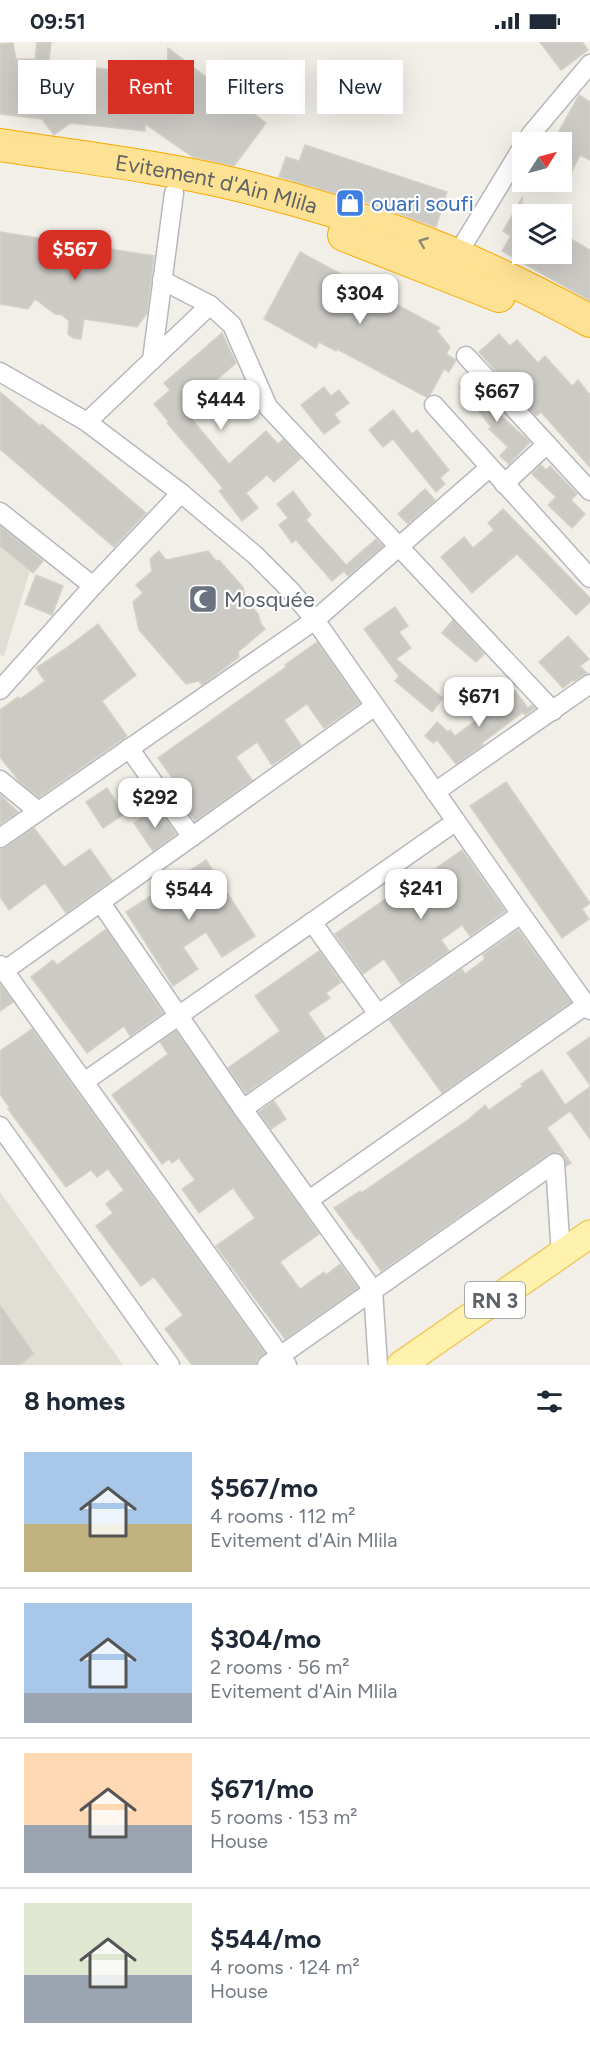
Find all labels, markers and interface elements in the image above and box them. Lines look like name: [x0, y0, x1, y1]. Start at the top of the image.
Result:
text: 09:51: [30, 8, 86, 35]
chip: Buy: [18, 60, 96, 114]
chip: Rent: [108, 60, 194, 114]
chip: Filters: [206, 60, 305, 114]
chip: New: [317, 60, 403, 114]
north arrow: [512, 132, 572, 192]
map controls: [512, 132, 572, 264]
street label: Evitement d'Ain Mlila: [114, 148, 321, 219]
shop icon: ouari soufi: [334, 187, 366, 219]
place label: ouari soufi: [371, 190, 474, 217]
button: layers: [512, 204, 572, 264]
pin: $567: [39, 230, 111, 281]
text: $567: [52, 237, 98, 261]
one-way arrow: [418, 237, 429, 249]
pin: $304: [324, 274, 396, 325]
text: $304: [336, 281, 384, 305]
pin: $667: [461, 372, 533, 423]
text: $667: [474, 379, 520, 403]
pin: $444: [185, 380, 257, 431]
text: $444: [196, 387, 246, 411]
mosque icon: Mosquée: [187, 583, 219, 615]
place label: Mosquée: [224, 586, 315, 613]
pin: $671: [443, 677, 515, 728]
text: $671: [458, 684, 500, 708]
pin: $292: [119, 778, 191, 829]
text: $292: [132, 785, 178, 809]
pin: $241: [385, 869, 457, 920]
pin: $544: [153, 870, 225, 921]
text: $241: [399, 876, 443, 900]
text: $544: [165, 877, 213, 901]
road number: RN 3: [465, 1282, 525, 1318]
text: 8 homes: [24, 1385, 125, 1417]
icon: filters: [533, 1385, 566, 1418]
text: $567/mo: [210, 1472, 318, 1504]
icon: home: [72, 1476, 144, 1548]
text: 4 rooms · 112 m²: [210, 1504, 356, 1528]
text: Evitement d'Ain Mlila: [210, 1528, 397, 1552]
text: $304/mo: [210, 1623, 321, 1655]
icon: home: [72, 1627, 144, 1699]
text: 2 rooms · 56 m²: [210, 1655, 349, 1679]
text: Evitement d'Ain Mlila: [210, 1679, 397, 1703]
text: $671/mo: [210, 1773, 314, 1805]
icon: home: [72, 1777, 144, 1849]
text: 5 rooms · 153 m²: [210, 1805, 358, 1829]
text: House: [210, 1829, 268, 1853]
text: $544/mo: [210, 1923, 321, 1955]
icon: home: [72, 1927, 144, 1999]
text: 4 rooms · 124 m²: [210, 1955, 360, 1979]
text: House: [210, 1979, 268, 2003]

